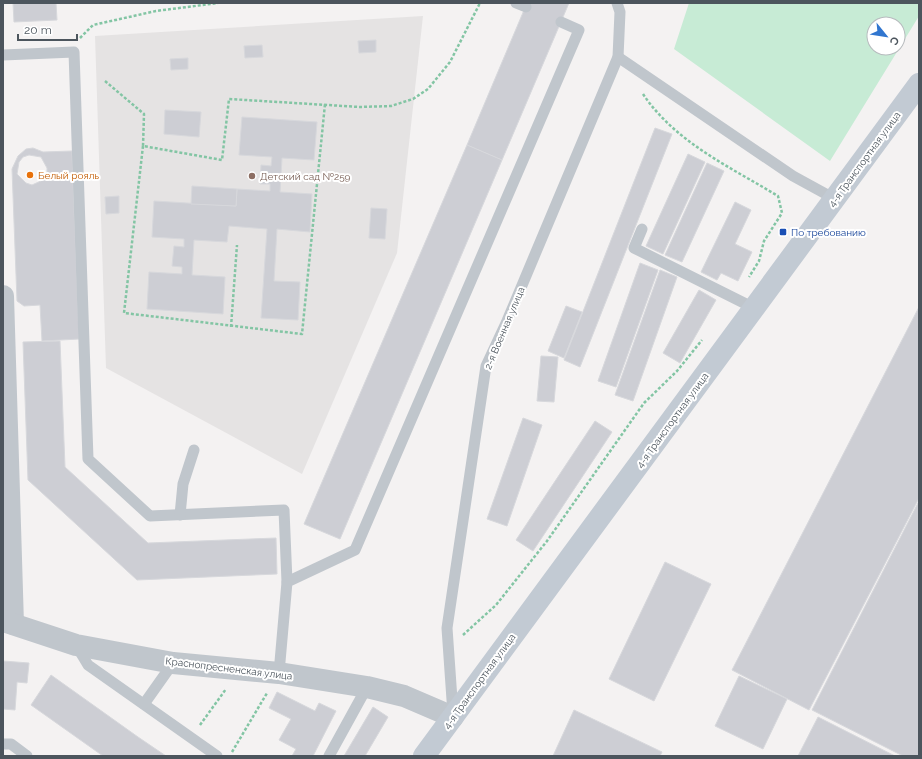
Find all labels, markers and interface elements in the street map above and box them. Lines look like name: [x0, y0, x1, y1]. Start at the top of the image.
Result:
scale bar: [18, 16, 77, 42]
north arrow: [866, 16, 906, 56]
text: 20 m: [24, 23, 52, 37]
text: С: [886, 34, 902, 48]
street label: 4-я Транспортная улица: [826, 110, 903, 209]
marker: Белый рояль: [25, 170, 35, 180]
place label: Белый рояль: [38, 170, 99, 181]
marker: Детский сад №259: [247, 171, 257, 181]
place label: Детский сад №259: [260, 171, 351, 182]
marker: По требованию: [778, 227, 788, 237]
place label: По требованию: [791, 227, 866, 238]
street label: 2-я Военная улица: [482, 285, 527, 371]
street label: 4-я Транспортная улица: [634, 371, 711, 470]
street label: 4-я Транспортная улица: [441, 632, 518, 731]
street label: Краснопресненская улица: [165, 655, 293, 682]

